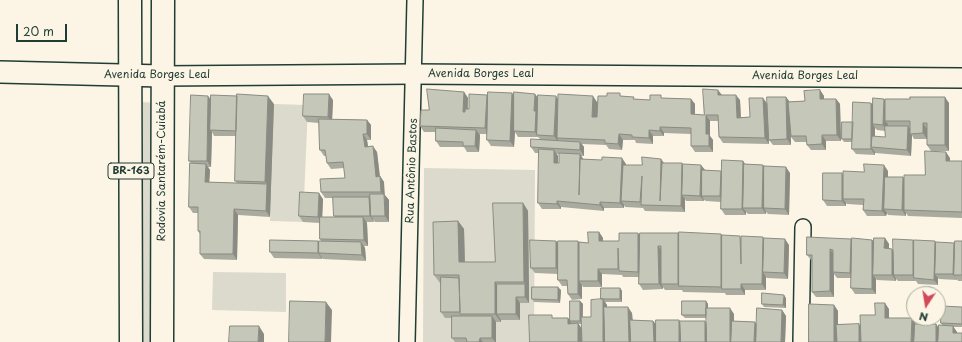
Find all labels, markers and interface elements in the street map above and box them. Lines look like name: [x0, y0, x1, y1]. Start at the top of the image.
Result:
scale bar: [18, 16, 69, 42]
text: 20 m: [23, 22, 54, 40]
street label: Avenida Borges Leal: [428, 67, 534, 81]
street label: Avenida Borges Leal: [104, 68, 210, 82]
street label: Avenida Borges Leal: [752, 69, 858, 83]
street label: Rodovia Santarém-Cuiabá: [155, 101, 169, 241]
street label: Rua Antônio Bastos: [404, 118, 420, 224]
road number: BR-163: [108, 163, 154, 179]
north arrow: [906, 286, 946, 326]
text: N: [918, 308, 930, 326]

